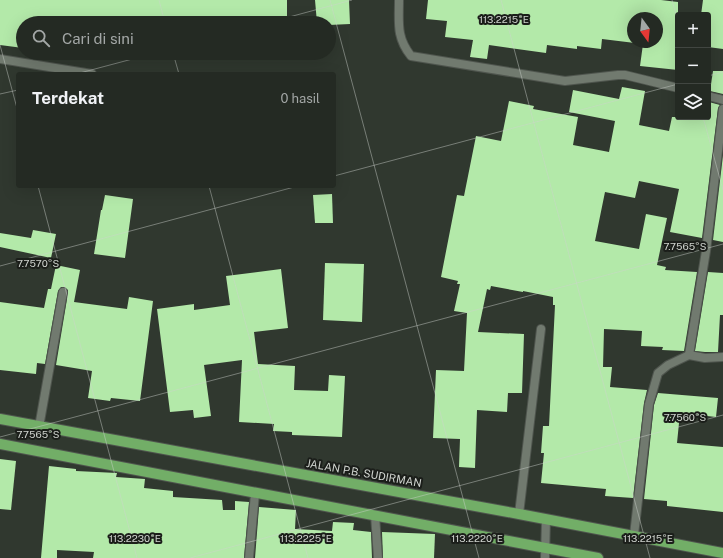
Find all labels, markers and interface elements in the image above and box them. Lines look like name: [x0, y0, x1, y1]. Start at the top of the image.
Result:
north arrow: [627, 12, 663, 48]
map controls: [675, 12, 711, 120]
button: +: [675, 12, 711, 48]
text: 113.2215°E: [479, 13, 529, 25]
search box: [16, 16, 336, 60]
icon: search: [30, 27, 52, 49]
text: Cari di sini: [62, 30, 134, 47]
button: −: [675, 48, 711, 84]
button: layers: [675, 84, 711, 120]
text: Terdekat: [32, 88, 104, 108]
text: 0 hasil: [280, 91, 320, 106]
text: 7.7565°S: [664, 240, 707, 252]
text: 7.7570°S: [17, 257, 59, 269]
text: 7.7560°S: [664, 411, 707, 423]
text: 7.7565°S: [17, 428, 60, 440]
street label: JALAN P.B. SUDIRMAN: [305, 457, 423, 489]
text: 113.2230°E: [109, 532, 161, 544]
text: 113.2225°E: [280, 532, 332, 544]
text: 113.2220°E: [451, 532, 503, 544]
text: 113.2215°E: [623, 532, 673, 544]

